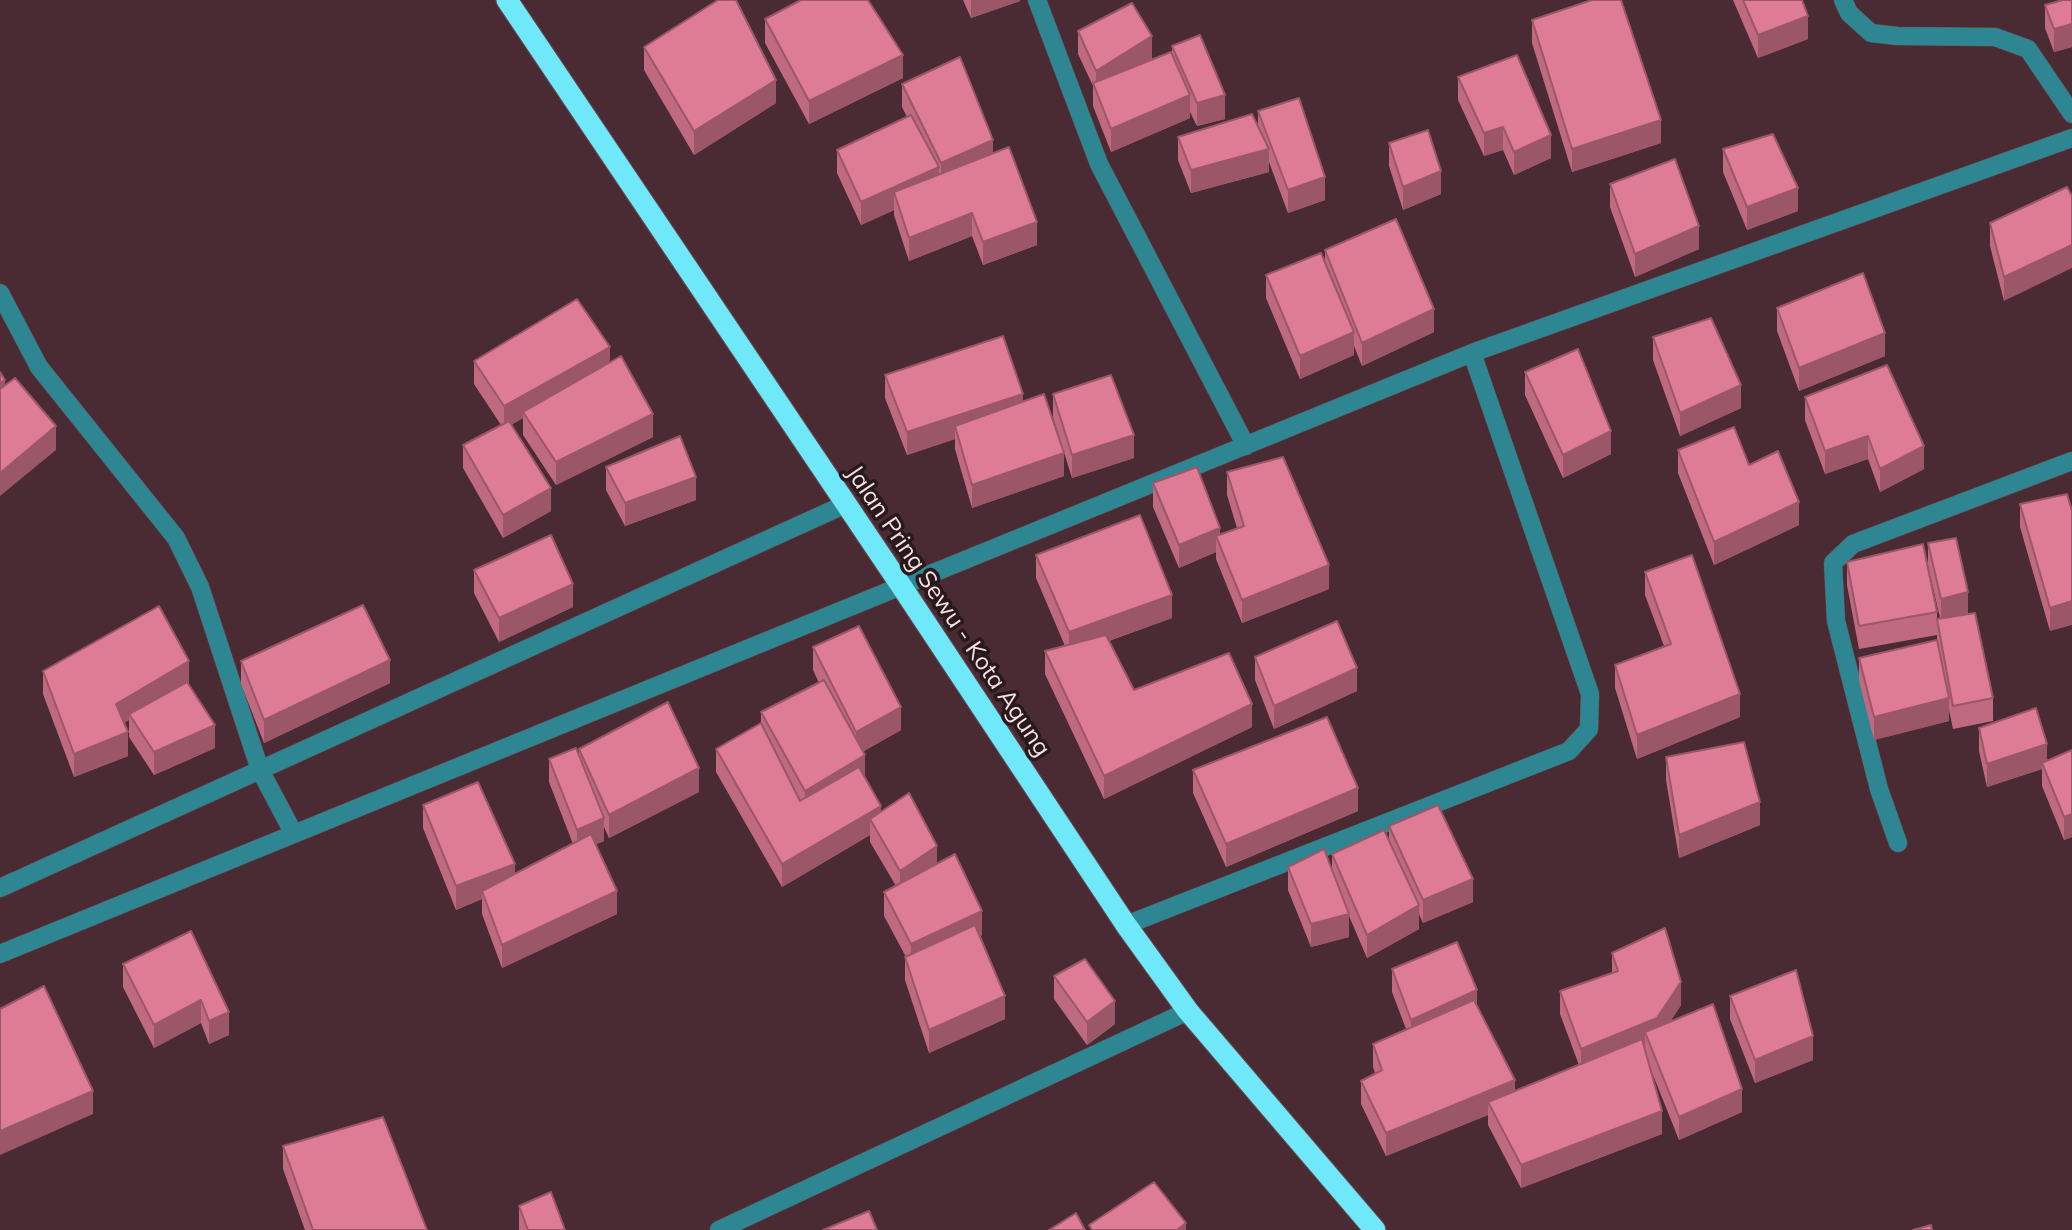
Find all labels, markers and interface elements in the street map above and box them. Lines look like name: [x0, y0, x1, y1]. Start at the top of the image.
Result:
street label: Jalan Pring Sewu - Kota Agung: [840, 460, 1056, 762]

